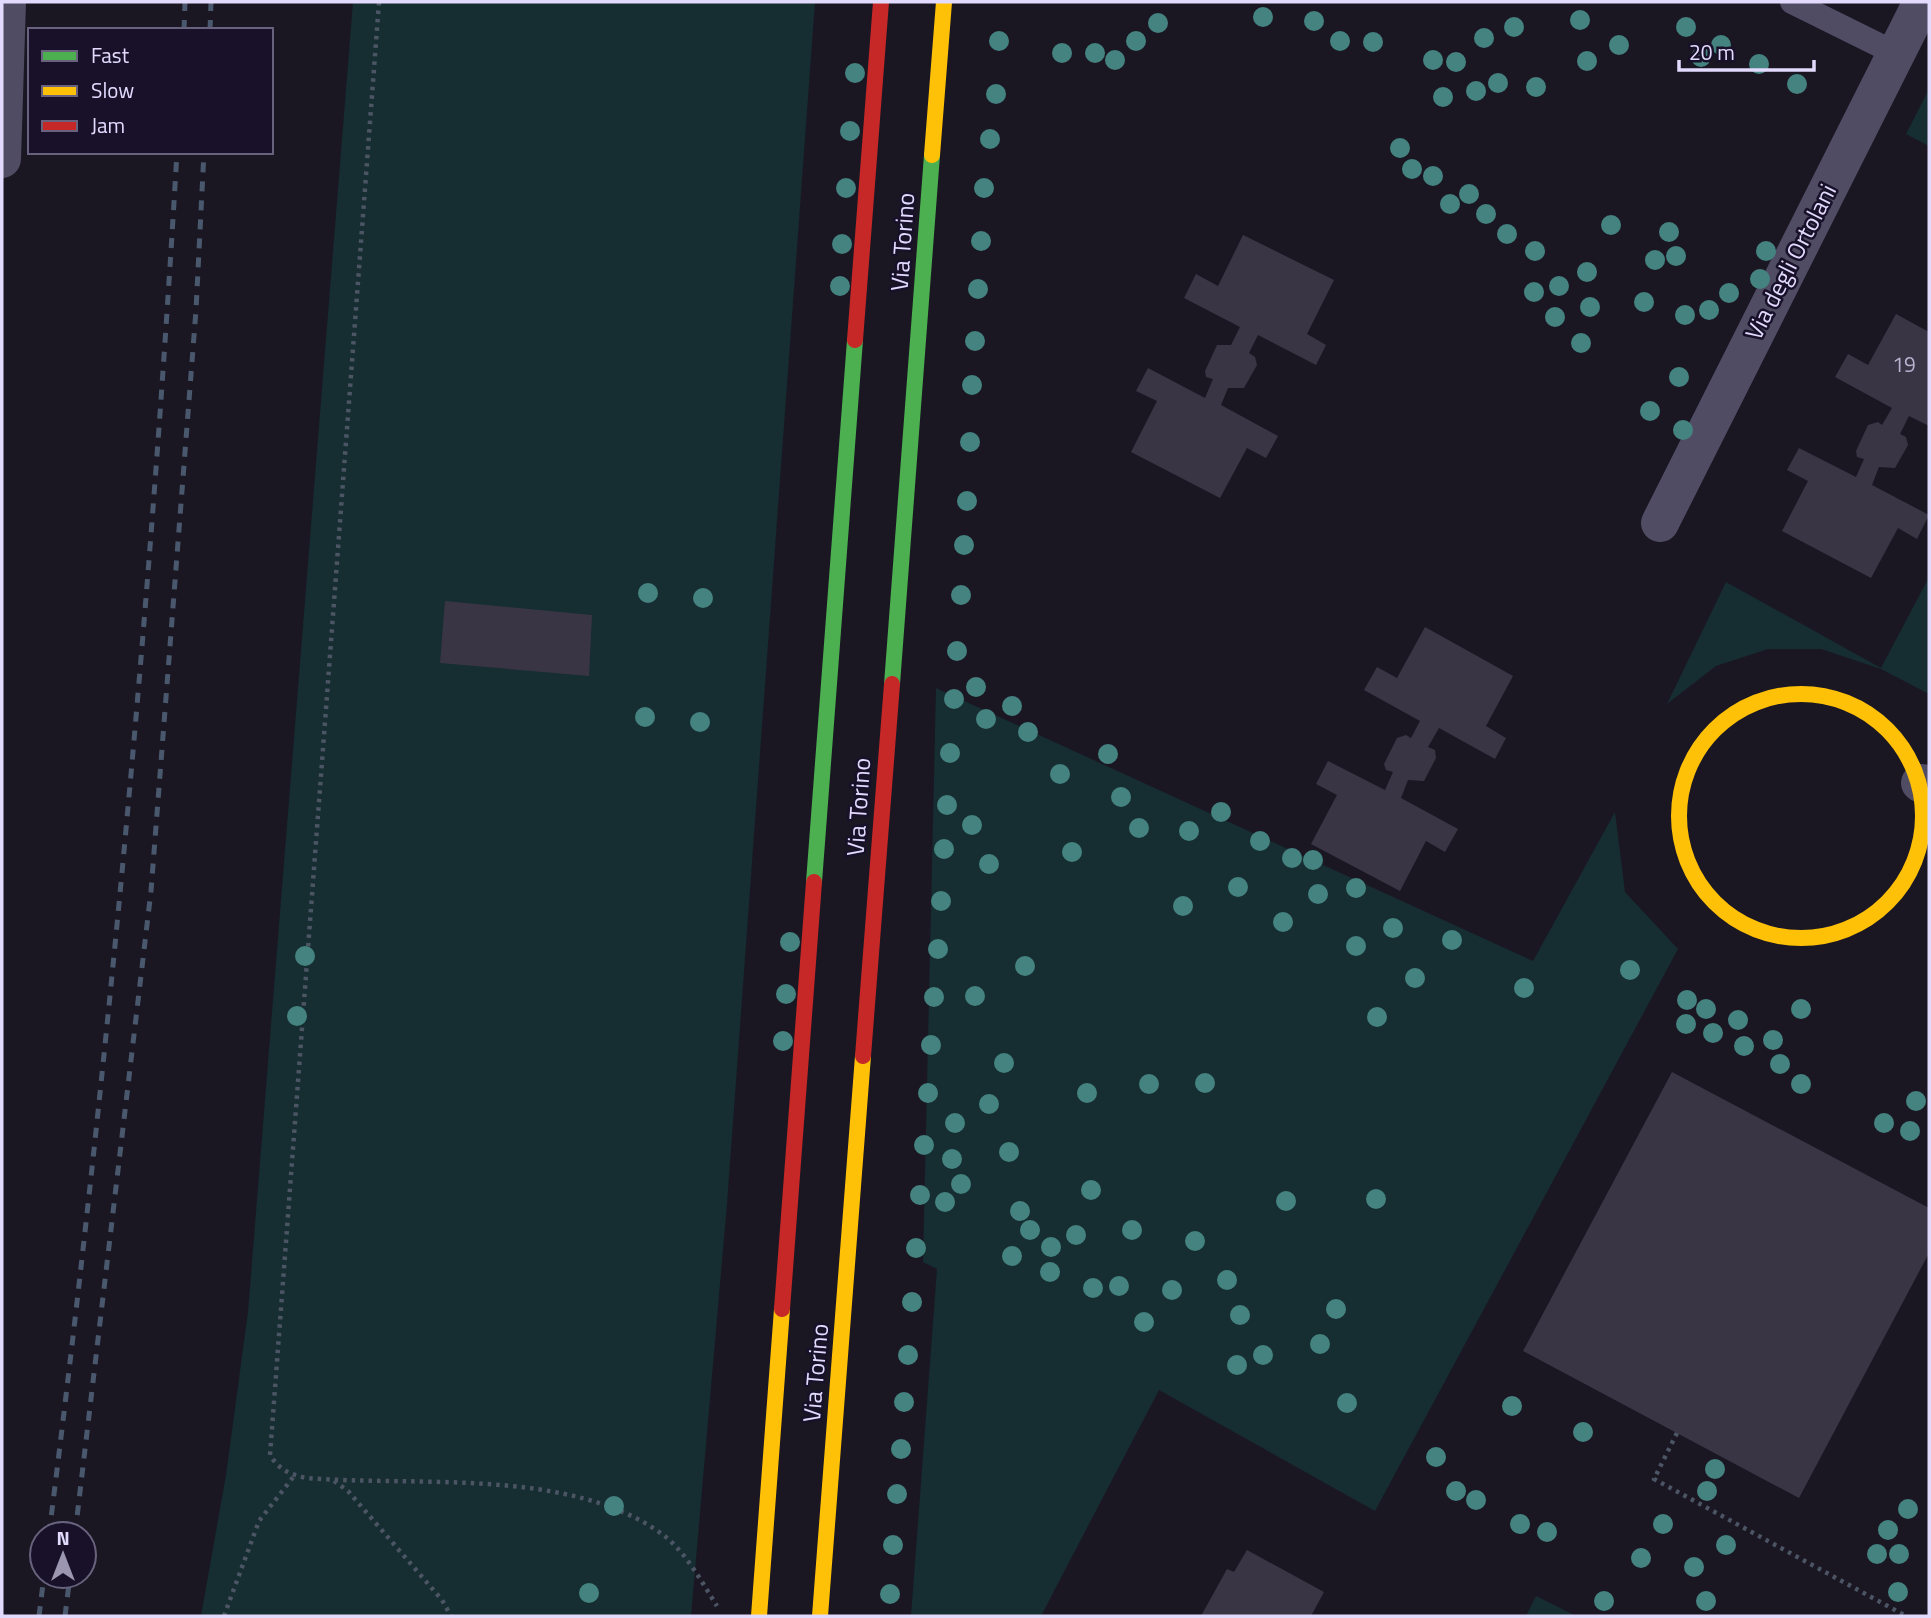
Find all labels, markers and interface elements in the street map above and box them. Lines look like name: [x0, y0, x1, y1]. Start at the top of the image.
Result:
legend: [28, 28, 273, 154]
scale bar: [1679, 28, 1814, 72]
text: 20 m: [1689, 36, 1735, 68]
text: Fast: [91, 39, 130, 71]
text: Slow: [91, 74, 134, 106]
text: Jam: [91, 109, 125, 141]
street label: Via degli Ortolani: [1735, 177, 1845, 346]
street label: Via Torino: [881, 191, 923, 292]
house number: 19: [1892, 348, 1916, 380]
street label: Via Torino: [837, 756, 879, 857]
street label: Via Torino: [793, 1322, 837, 1424]
north arrow: [28, 1520, 98, 1590]
text: N: [56, 1523, 70, 1552]

